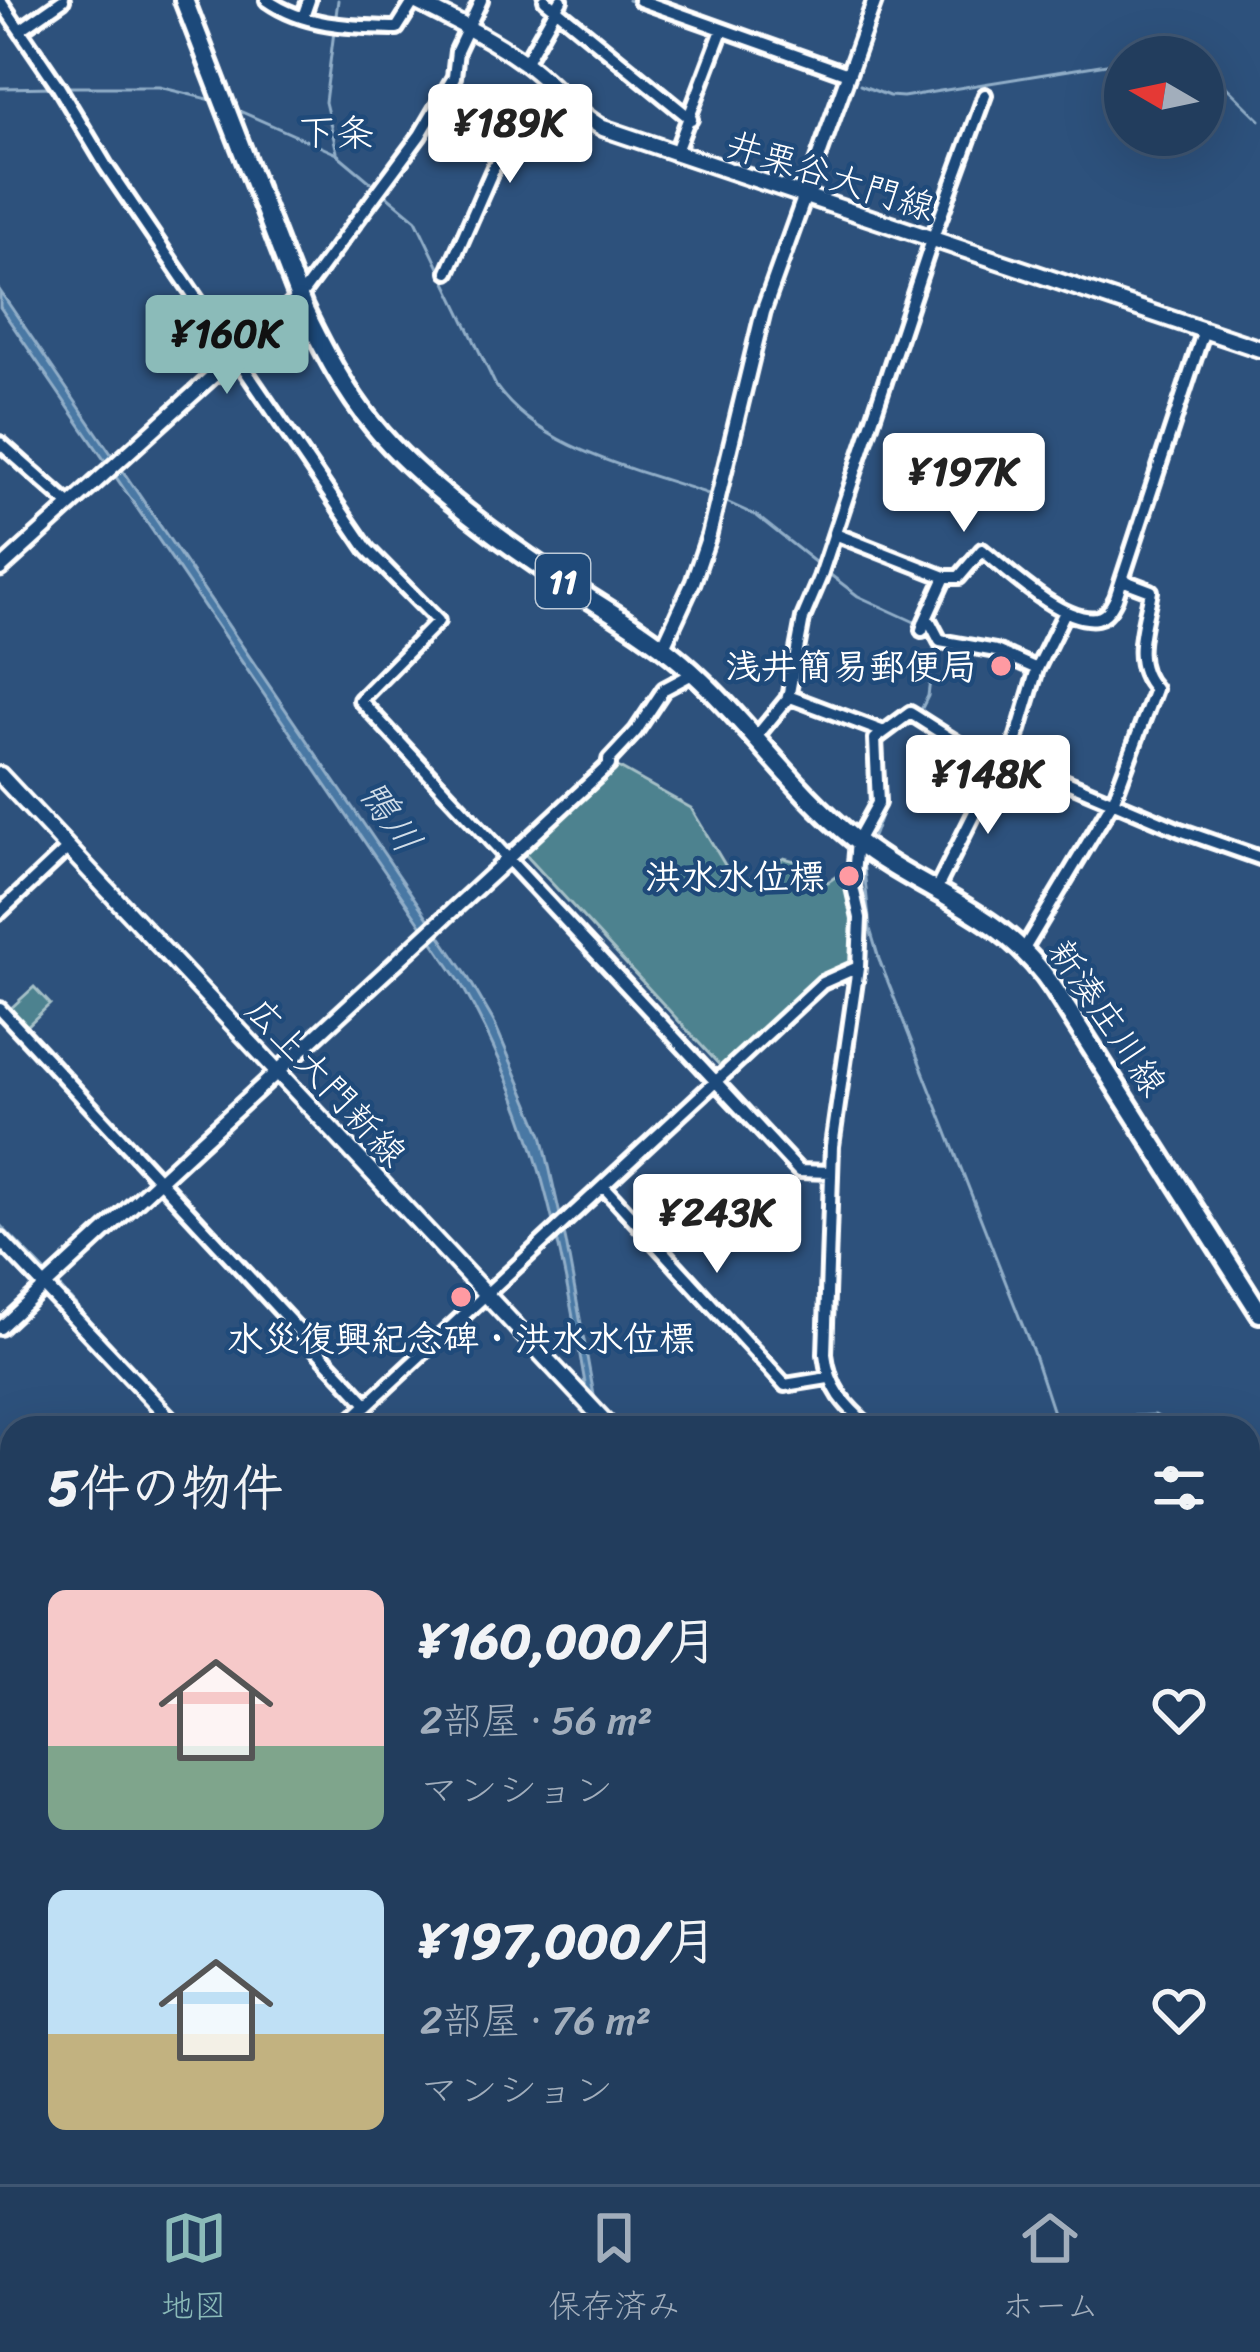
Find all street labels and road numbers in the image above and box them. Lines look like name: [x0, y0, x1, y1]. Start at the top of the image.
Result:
street label: 井栗谷大門線: [718, 112, 943, 240]
road number: 11: [536, 554, 590, 608]
street label: 新湊庄川線: [1030, 925, 1184, 1110]
street label: 広上大門新線: [229, 981, 423, 1182]

